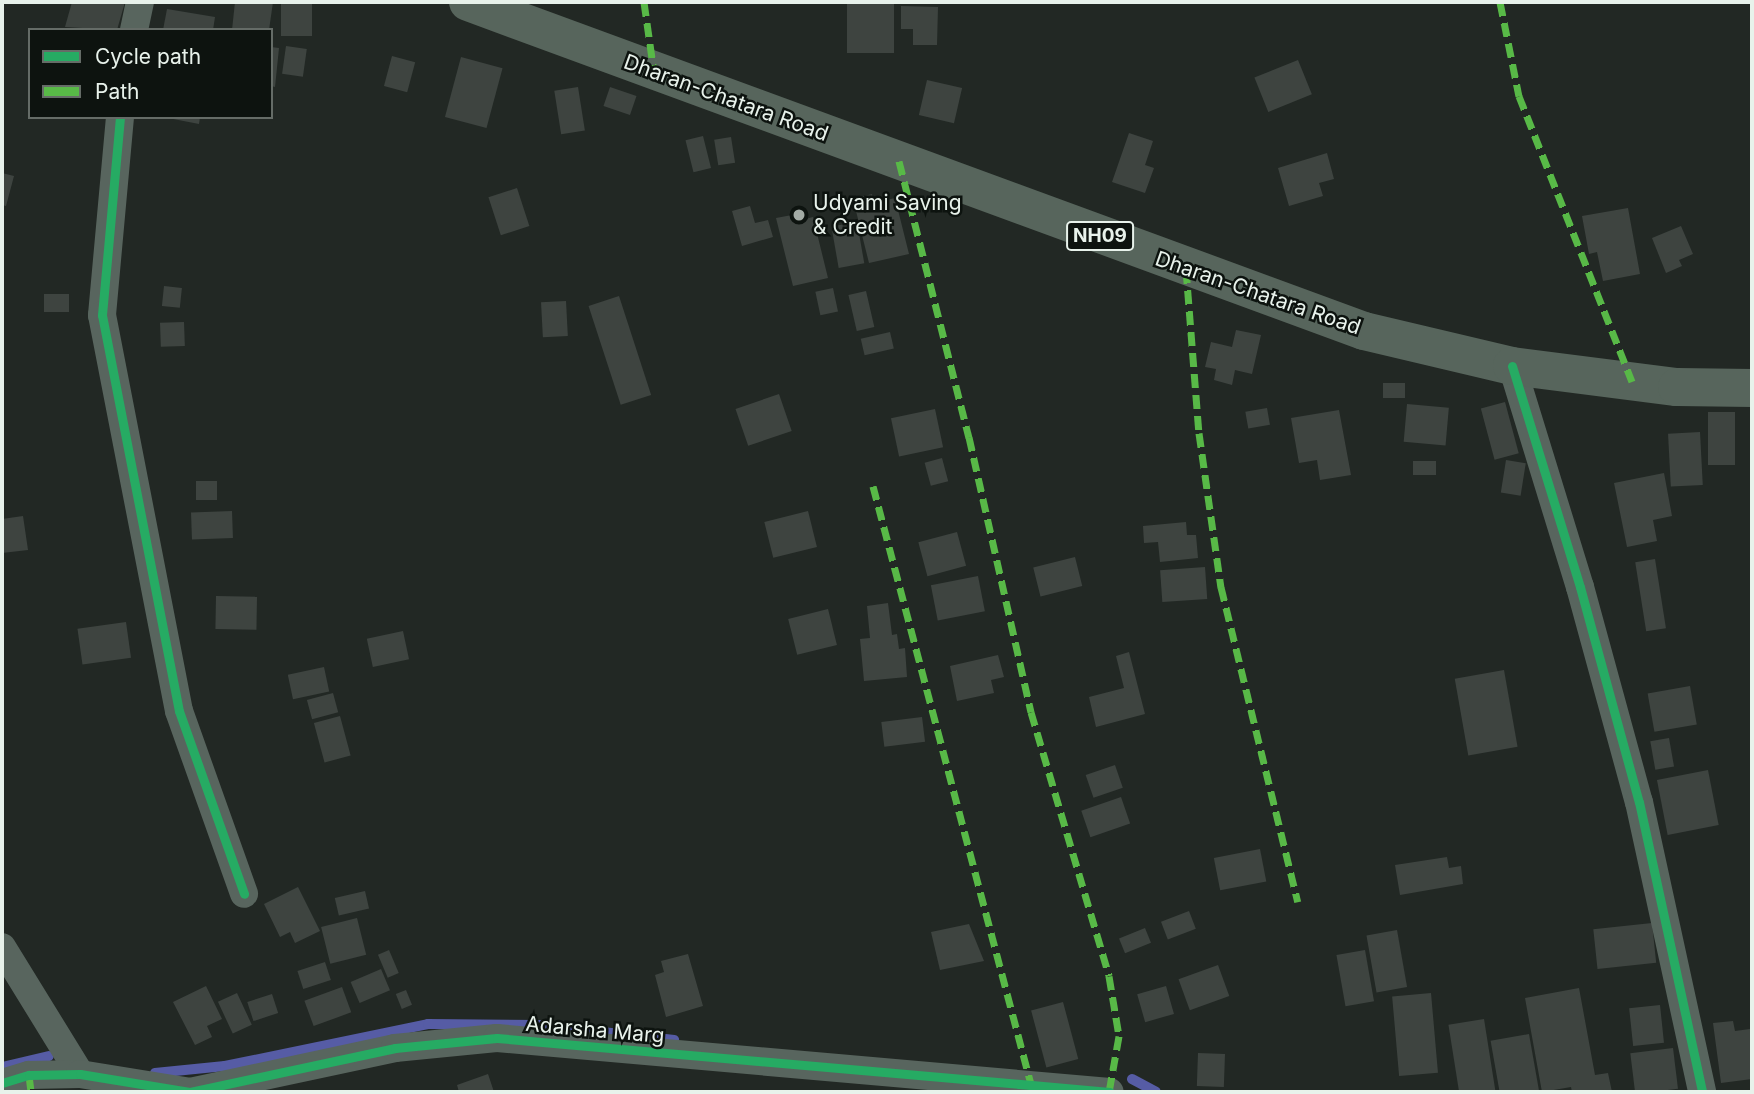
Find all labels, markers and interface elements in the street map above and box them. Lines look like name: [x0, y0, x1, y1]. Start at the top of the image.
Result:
legend: [28, 28, 273, 119]
text: Cycle path: [95, 44, 201, 69]
street label: Dharan-Chatara Road: [620, 49, 832, 147]
text: Path: [95, 79, 140, 104]
place label: Udyami Saving & Credit: [813, 190, 962, 240]
marker: Udyami Saving & Credit: [791, 207, 807, 223]
road number: NH09: [1065, 220, 1135, 252]
street label: Dharan-Chatara Road: [1152, 246, 1364, 340]
street label: Adarsha Marg: [524, 1011, 666, 1049]

